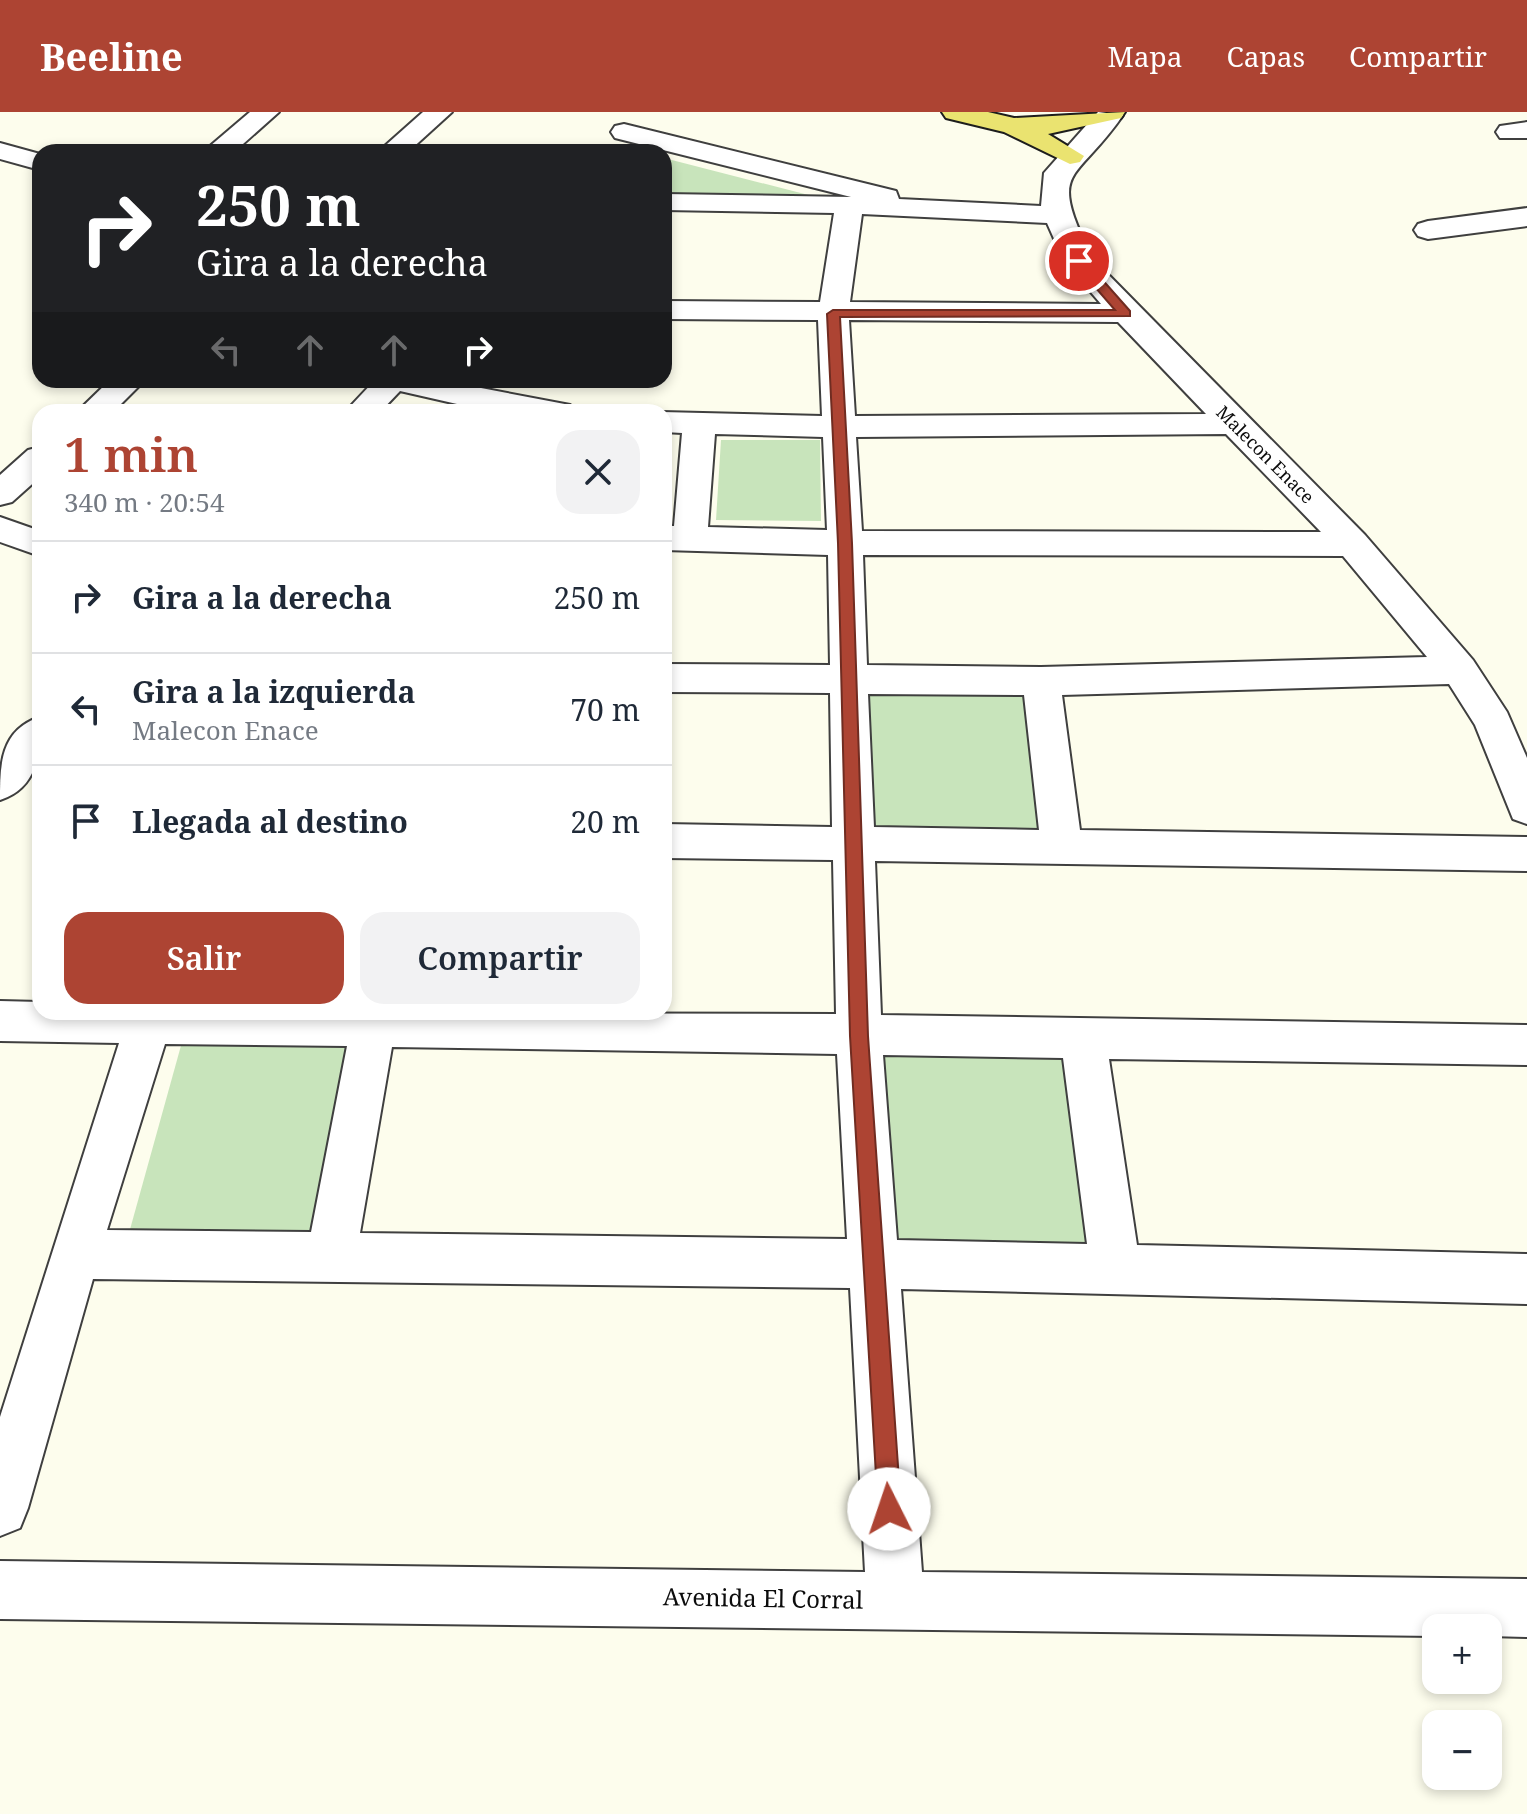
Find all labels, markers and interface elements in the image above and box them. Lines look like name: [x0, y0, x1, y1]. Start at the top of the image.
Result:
text: Beeline: [40, 30, 183, 82]
text: Mapa: [1108, 37, 1182, 75]
text: Capas: [1226, 37, 1305, 75]
text: Compartir: [1349, 37, 1487, 75]
text: 250 m: [196, 166, 361, 242]
icon: right: [64, 176, 168, 280]
pin: [1045, 227, 1113, 295]
text: Gira a la derecha: [196, 238, 488, 287]
icon: arrive: [1057, 239, 1101, 283]
icon: left: [204, 328, 248, 372]
icon: ahead: [288, 328, 332, 372]
icon: ahead: [372, 328, 416, 372]
icon: right: [456, 328, 500, 372]
street label: Malecon Enace: [1212, 400, 1320, 508]
text: 1 min: [64, 421, 198, 486]
button: close: [556, 430, 640, 514]
text: 340 m · 20:54: [64, 484, 225, 520]
icon: right: [64, 575, 108, 619]
text: Gira a la derecha: [132, 577, 392, 618]
text: 250 m: [554, 577, 640, 618]
text: Gira a la izquierda: [132, 671, 415, 712]
icon: left: [64, 687, 108, 731]
text: 70 m: [570, 689, 640, 730]
text: Malecon Enace: [132, 712, 319, 748]
icon: arrive: [64, 799, 108, 843]
text: Llegada al destino: [132, 801, 408, 842]
text: 20 m: [570, 801, 640, 842]
button: Salir: [64, 912, 344, 1004]
button: Compartir: [360, 912, 640, 1004]
position arrow: [847, 1467, 931, 1551]
street label: Avenida El Corral: [663, 1579, 864, 1616]
map controls: [1422, 1614, 1502, 1790]
button: +: [1422, 1614, 1502, 1694]
button: −: [1422, 1710, 1502, 1790]

